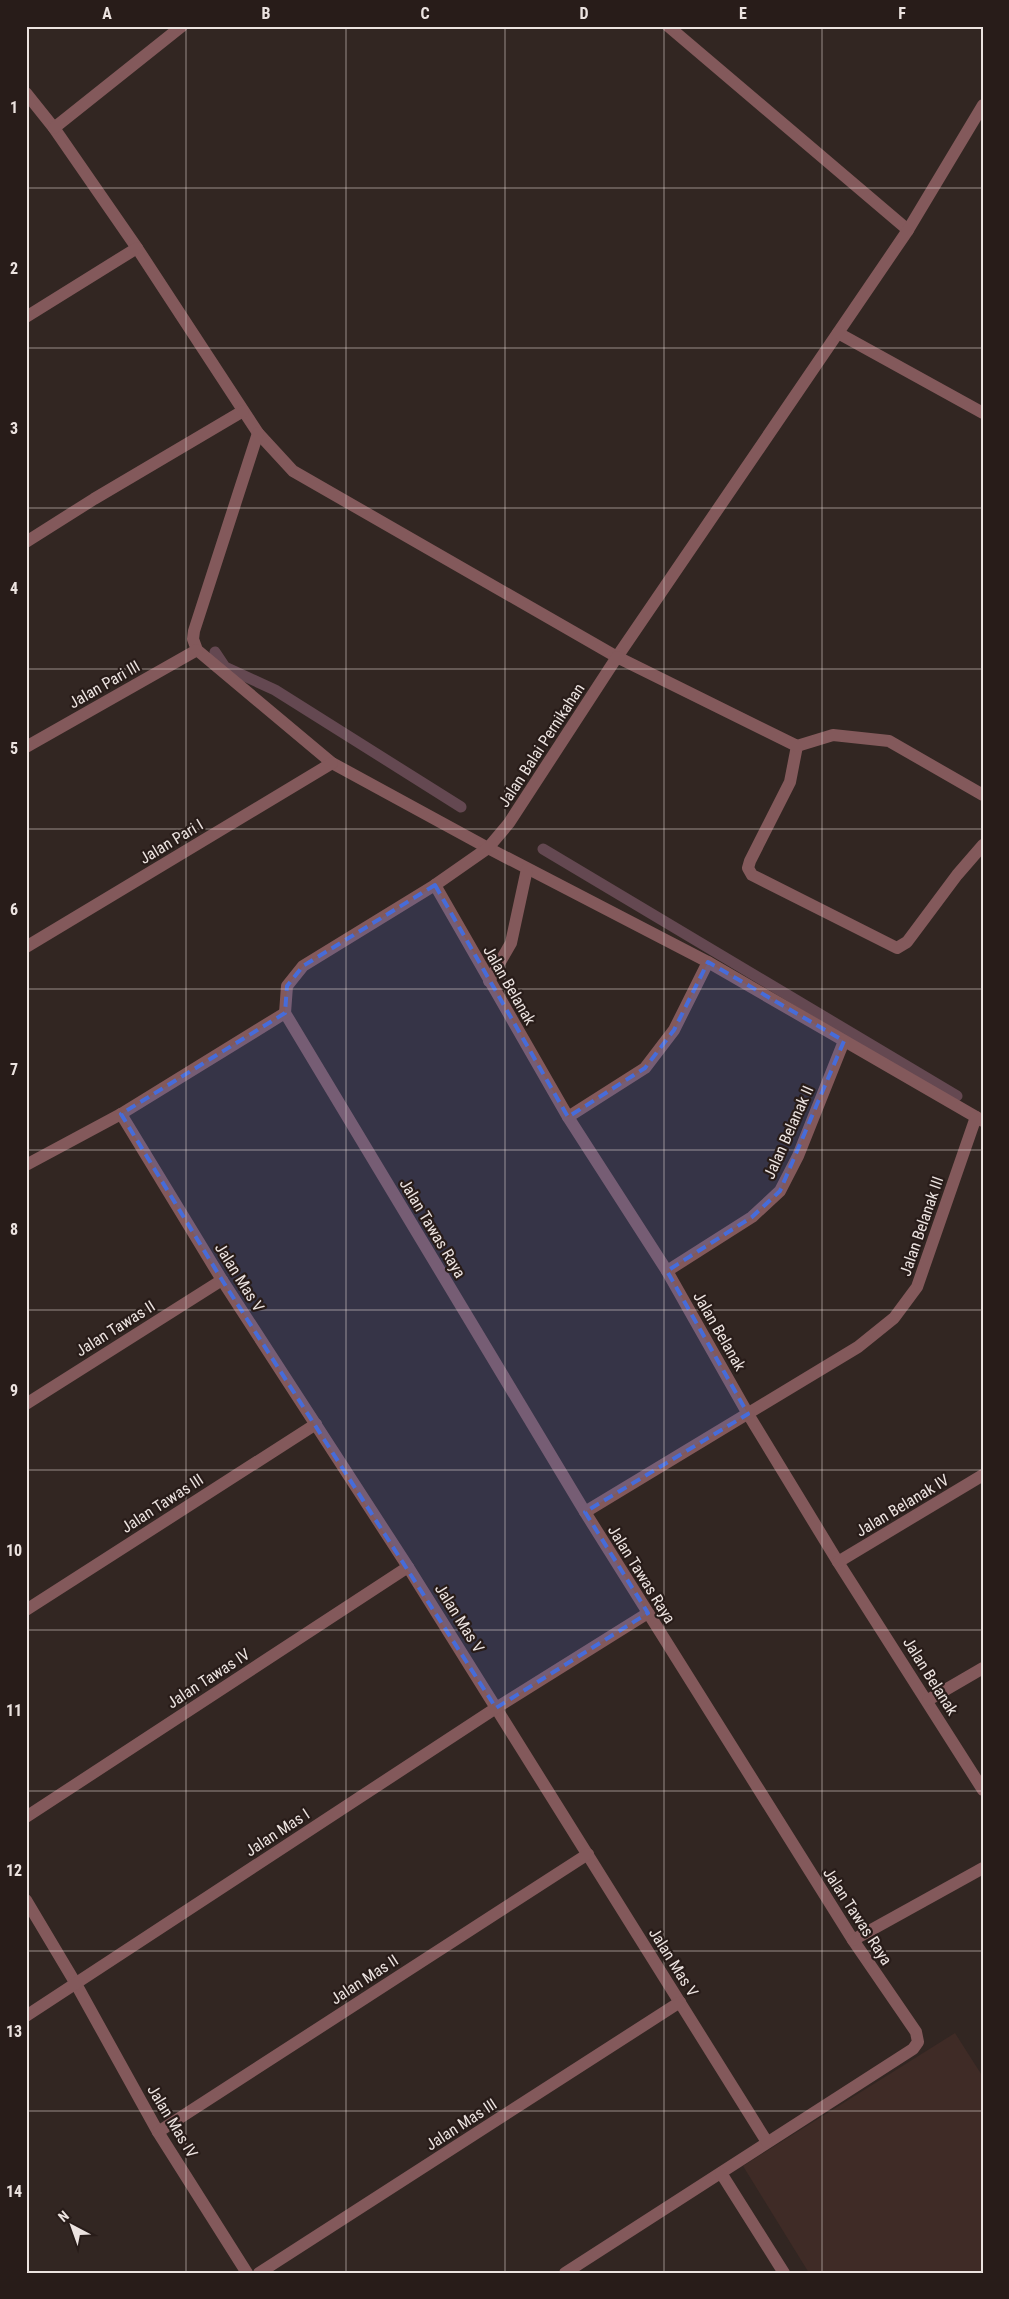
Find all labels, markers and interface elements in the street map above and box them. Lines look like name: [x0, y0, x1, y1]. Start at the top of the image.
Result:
text: A: [102, 4, 112, 23]
text: B: [262, 4, 271, 23]
text: C: [420, 4, 430, 23]
text: D: [579, 4, 589, 23]
text: E: [739, 4, 747, 23]
text: F: [898, 4, 906, 23]
text: 1: [10, 98, 18, 117]
text: 2: [10, 259, 18, 278]
text: 3: [10, 419, 18, 438]
text: 4: [10, 579, 18, 598]
street label: Jalan Pari III: [65, 656, 143, 712]
street label: Jalan Balai Pernikahan: [494, 680, 589, 811]
text: 5: [10, 739, 18, 758]
street label: Jalan Pari I: [136, 815, 207, 868]
text: 6: [10, 900, 18, 919]
street label: Jalan Belanak: [479, 942, 540, 1029]
text: 7: [10, 1060, 18, 1079]
street label: Jalan Belanak II: [759, 1083, 817, 1182]
street label: Jalan Belanak III: [896, 1174, 947, 1278]
street label: Jalan Tawas Raya: [396, 1175, 470, 1281]
text: 8: [10, 1220, 18, 1239]
street label: Jalan Mas V: [211, 1239, 268, 1315]
street label: Jalan Belanak: [689, 1288, 750, 1375]
street label: Jalan Tawas II: [72, 1297, 158, 1360]
text: 9: [10, 1381, 18, 1400]
street label: Jalan Tawas III: [118, 1470, 207, 1537]
street label: Jalan Belanak IV: [852, 1470, 952, 1541]
street label: Jalan Tawas Raya: [604, 1522, 679, 1627]
text: 10: [6, 1541, 22, 1560]
street label: Jalan Mas V: [431, 1580, 488, 1656]
street label: Jalan Belanak: [899, 1634, 962, 1719]
street label: Jalan Tawas IV: [163, 1645, 253, 1712]
text: 11: [6, 1701, 22, 1720]
street label: Jalan Mas I: [242, 1805, 313, 1860]
text: 12: [6, 1861, 22, 1880]
street label: Jalan Tawas Raya: [819, 1864, 896, 1969]
street label: Jalan Mas V: [645, 1924, 702, 2000]
street label: Jalan Mas II: [327, 1951, 402, 2008]
text: 13: [6, 2022, 22, 2041]
street label: Jalan Mas IV: [143, 2081, 202, 2161]
street label: Jalan Mas III: [422, 2094, 500, 2154]
text: 14: [6, 2182, 22, 2201]
north arrow: [48, 2202, 98, 2252]
text: N: [55, 2207, 72, 2225]

